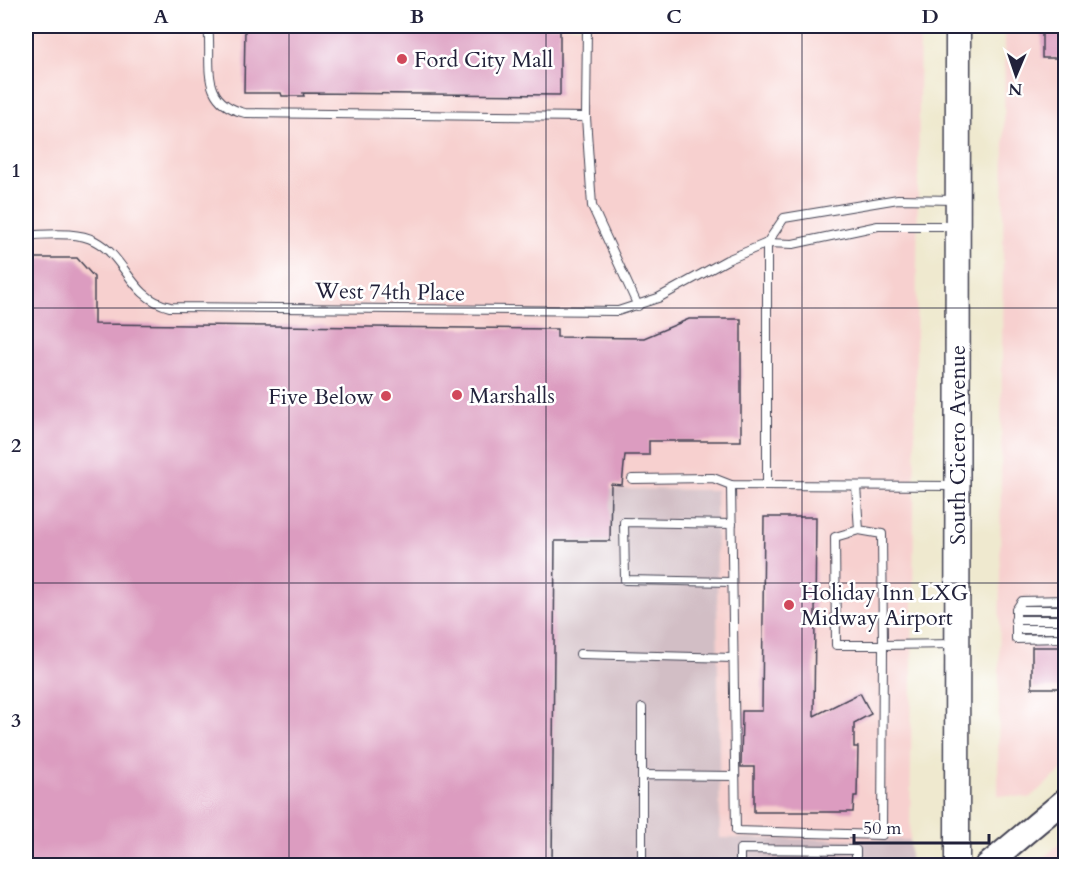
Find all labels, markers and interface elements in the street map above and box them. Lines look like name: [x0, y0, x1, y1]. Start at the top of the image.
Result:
text: A: [153, 3, 169, 30]
text: B: [410, 3, 424, 30]
text: C: [666, 3, 682, 30]
text: D: [921, 3, 939, 30]
place label: Ford City Mall: [414, 45, 553, 75]
north arrow: [986, 45, 1046, 105]
marker: Ford City Mall: [395, 52, 409, 66]
text: N: [1008, 78, 1023, 100]
text: 1: [11, 157, 21, 184]
street label: West 74th Place: [314, 276, 465, 308]
street label: South Cicero Avenue: [943, 345, 973, 545]
place label: Marshalls: [469, 381, 555, 411]
place label: Five Below: [268, 382, 374, 412]
marker: Marshalls: [450, 388, 464, 402]
marker: Five Below: [379, 389, 393, 403]
text: 2: [11, 432, 21, 459]
place label: Holiday Inn LXG Midway Airport: [801, 578, 968, 633]
marker: Holiday Inn LXG Midway Airport: [782, 598, 796, 612]
text: 3: [11, 707, 21, 734]
scale bar: [854, 807, 989, 845]
text: 50 m: [863, 816, 902, 841]

